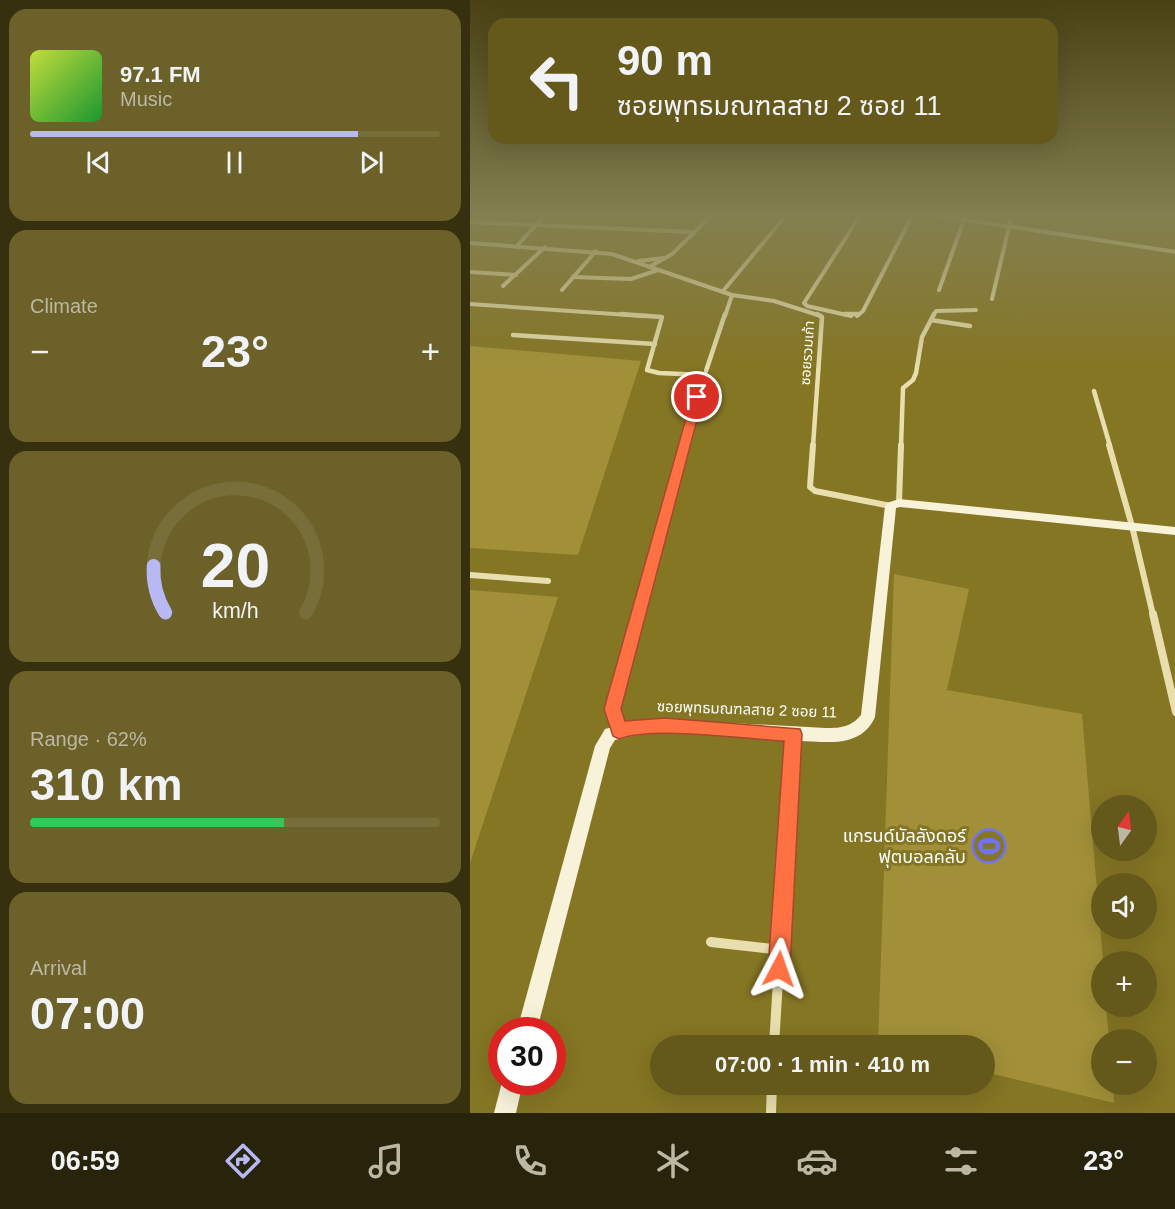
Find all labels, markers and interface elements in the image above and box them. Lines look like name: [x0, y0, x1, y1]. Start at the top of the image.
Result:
text: 90 m: [617, 37, 713, 84]
icon: left: [518, 42, 596, 120]
text: 97.1 FM: [120, 62, 201, 87]
text: Music: [120, 88, 172, 110]
text: ซอยพุทธมณฑลสาย 2 ซอย 11: [617, 91, 941, 121]
icon: previous: [82, 146, 115, 179]
icon: pause: [218, 146, 251, 179]
icon: next: [355, 146, 388, 179]
text: Climate: [30, 295, 98, 317]
street label: ซอยรวมเก้า: [797, 320, 817, 386]
text: 23°: [201, 326, 269, 377]
text: −: [30, 333, 49, 370]
text: +: [421, 333, 440, 370]
pin: [671, 371, 722, 422]
icon: arrive: [680, 380, 713, 413]
text: 20: [200, 532, 270, 601]
text: km/h: [212, 600, 258, 624]
street label: ซอยพุทธมณฑลสาย 2 ซอย 11: [657, 697, 837, 722]
text: Range · 62%: [30, 728, 147, 750]
text: 310 km: [30, 759, 183, 810]
north arrow: [1091, 795, 1157, 861]
map controls: [1091, 795, 1157, 1095]
place label: แกรนด์บัลลังดอร์ ฟุตบอลคลับ: [843, 826, 967, 868]
sports icon: แกรนด์บัลลังดอร์ ฟุตบอลคลับ: [971, 828, 1007, 864]
button: sound: [1091, 873, 1157, 939]
position arrow: [747, 937, 811, 1001]
button: +: [1091, 951, 1157, 1017]
text: Arrival: [30, 957, 87, 979]
text: 07:00: [30, 988, 145, 1039]
speed limit sign: 30: [488, 1017, 566, 1095]
button: −: [1091, 1029, 1157, 1095]
text: 07:00 · 1 min · 410 m: [715, 1052, 930, 1077]
icon: directions: [222, 1140, 264, 1182]
icon: music: [365, 1140, 407, 1182]
icon: phone: [509, 1140, 551, 1182]
icon: climate: [652, 1140, 694, 1182]
icon: car: [796, 1140, 838, 1182]
icon: filters: [940, 1140, 982, 1182]
text: 06:59: [51, 1146, 120, 1176]
text: 23°: [1083, 1146, 1124, 1176]

